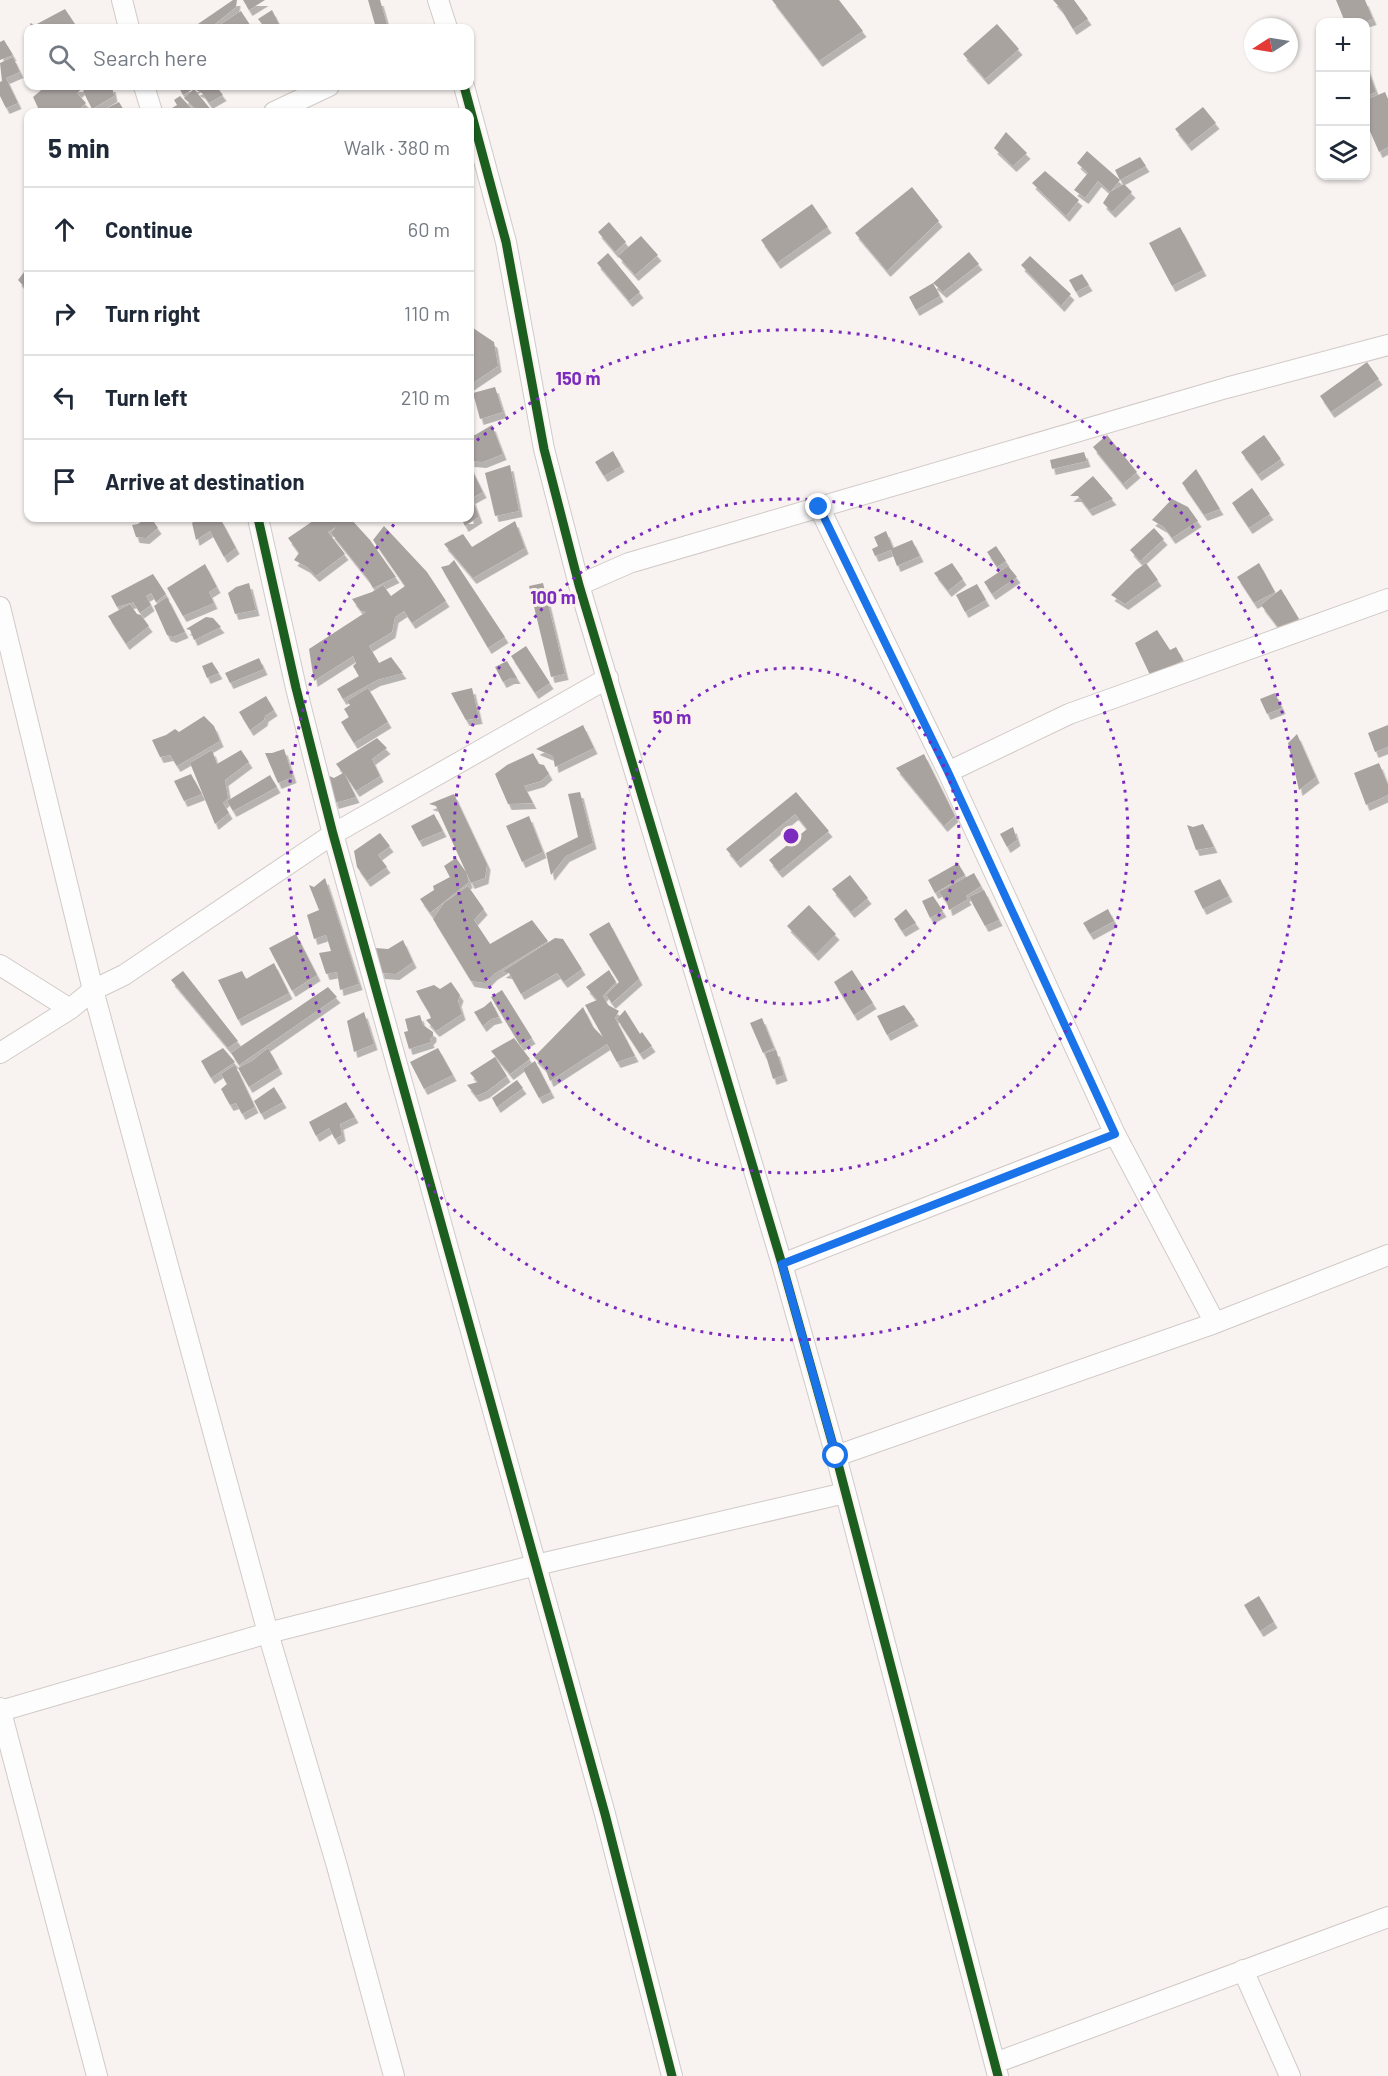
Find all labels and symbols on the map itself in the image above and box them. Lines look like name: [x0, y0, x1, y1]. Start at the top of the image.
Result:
north arrow: [1244, 18, 1298, 72]
text: 150 m: [556, 367, 600, 389]
route end: [805, 493, 831, 519]
text: 100 m: [530, 586, 576, 608]
text: 50 m: [653, 706, 691, 728]
centre of rings: [781, 826, 801, 846]
route start: [822, 1442, 848, 1468]

